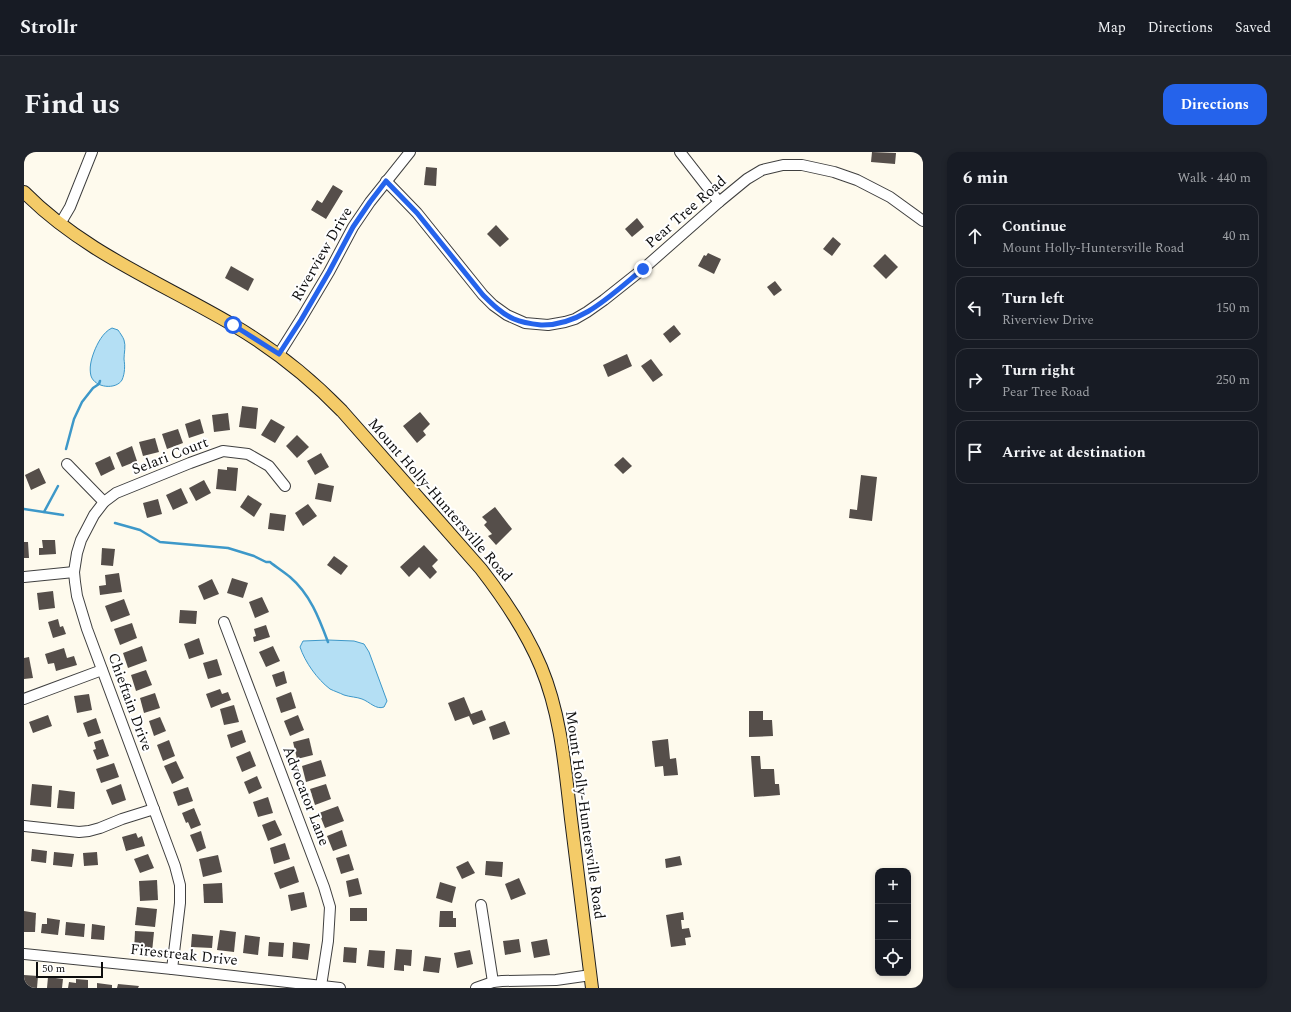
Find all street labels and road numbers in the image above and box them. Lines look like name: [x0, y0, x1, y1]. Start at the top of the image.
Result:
street label: Pear Tree Road: [640, 170, 732, 254]
street label: Riverview Drive: [286, 202, 358, 306]
street label: Mount Holly-Huntersville Road: [362, 413, 518, 587]
street label: Selari Court: [128, 431, 212, 481]
street label: Chieftain Drive: [102, 650, 158, 754]
street label: Mount Holly-Huntersville Road: [559, 709, 611, 921]
street label: Advocator Lane: [276, 743, 336, 849]
street label: Firestreak Drive: [129, 938, 239, 972]

